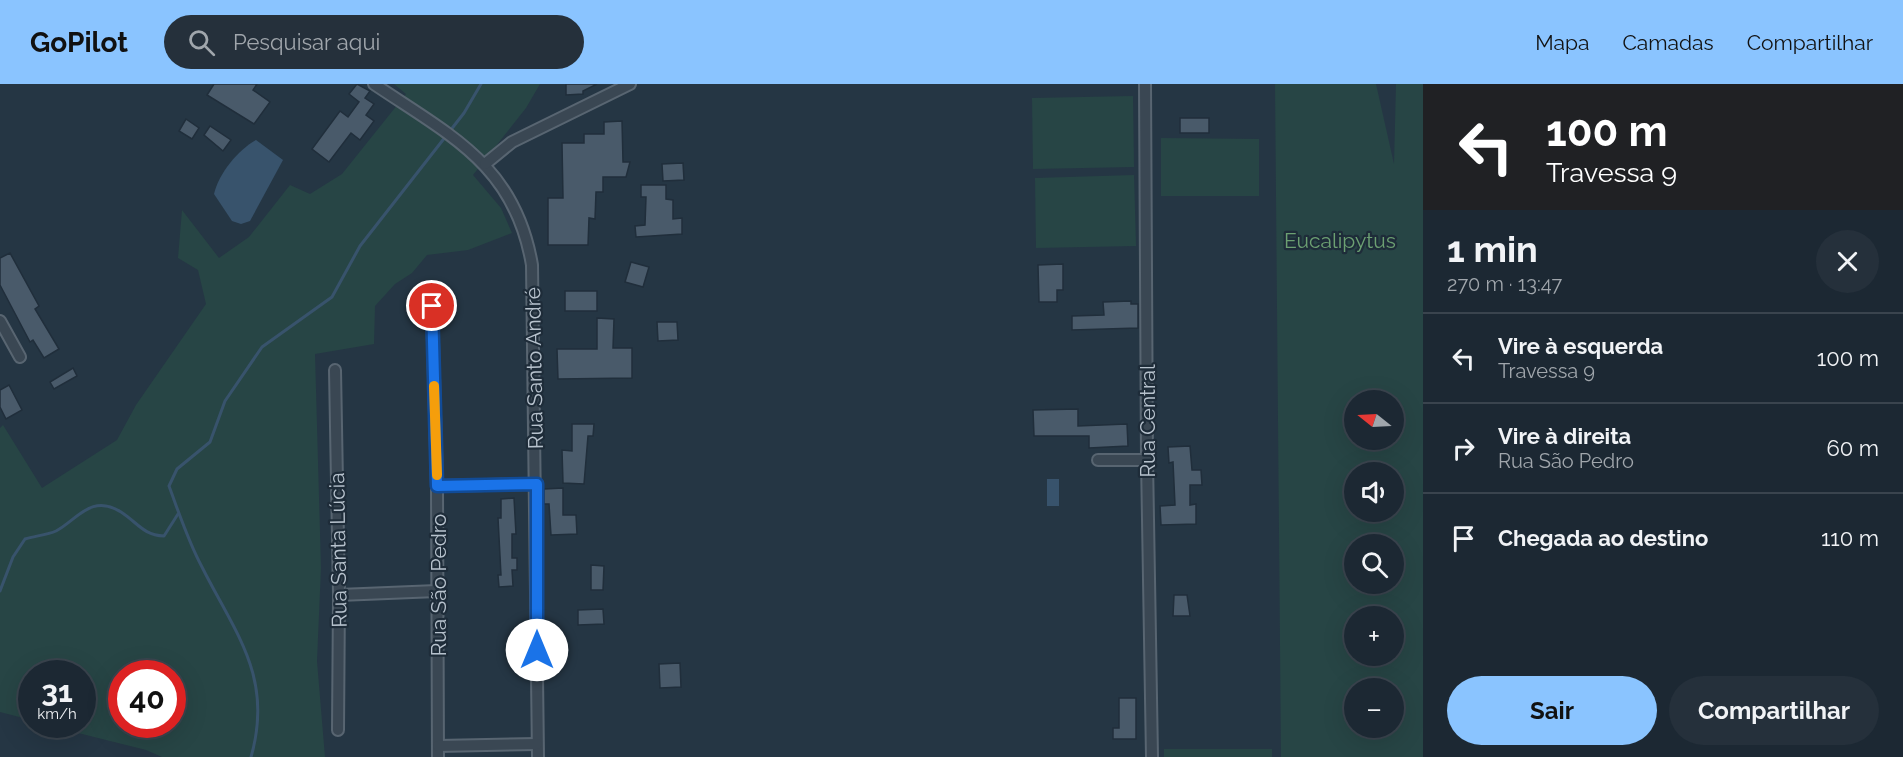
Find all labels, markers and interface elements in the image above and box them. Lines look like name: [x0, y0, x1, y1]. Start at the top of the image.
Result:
search box: [164, 15, 584, 69]
text: GoPilot: [30, 26, 128, 59]
icon: search: [185, 26, 218, 59]
text: Pesquisar aqui: [233, 29, 380, 55]
text: Mapa: [1535, 30, 1589, 55]
text: Camadas: [1622, 30, 1714, 55]
text: Compartilhar: [1747, 30, 1873, 55]
text: 100 m: [1546, 107, 1668, 156]
icon: left: [1447, 108, 1525, 186]
text: Travessa 9: [1546, 157, 1677, 188]
park label: Eucalipytus: [1284, 228, 1396, 253]
text: 1 min: [1447, 228, 1538, 270]
button: close: [1816, 230, 1879, 293]
text: 270 m · 13:47: [1447, 272, 1562, 296]
pin: [406, 280, 457, 331]
street label: Rua Santo André: [520, 287, 548, 449]
icon: arrive: [415, 289, 448, 322]
text: Vire à esquerda: [1498, 333, 1663, 359]
icon: left: [1447, 342, 1480, 375]
text: 100 m: [1817, 345, 1879, 371]
text: Travessa 9: [1498, 359, 1595, 383]
street label: Rua Central: [1135, 364, 1160, 478]
north arrow: [1344, 390, 1404, 450]
map controls: [1344, 390, 1404, 738]
text: Vire à direita: [1498, 423, 1631, 449]
icon: right: [1447, 432, 1480, 465]
text: 60 m: [1826, 435, 1879, 461]
text: Rua São Pedro: [1498, 449, 1634, 473]
button: sound: [1344, 462, 1404, 522]
street label: Rua Santa Lúcia: [324, 472, 352, 628]
street label: Rua São Pedro: [426, 514, 451, 656]
icon: arrive: [1447, 522, 1480, 555]
text: Chegada ao destino: [1498, 525, 1708, 551]
text: 110 m: [1821, 525, 1879, 551]
button: search: [1344, 534, 1404, 594]
button: +: [1344, 606, 1404, 666]
position arrow: [505, 618, 569, 682]
speed limit sign: 40: [108, 660, 186, 738]
text: 31: [41, 674, 73, 709]
button: Sair: [1447, 676, 1657, 745]
button: Compartilhar: [1669, 676, 1879, 745]
button: −: [1344, 678, 1404, 738]
text: km/h: [37, 705, 77, 723]

